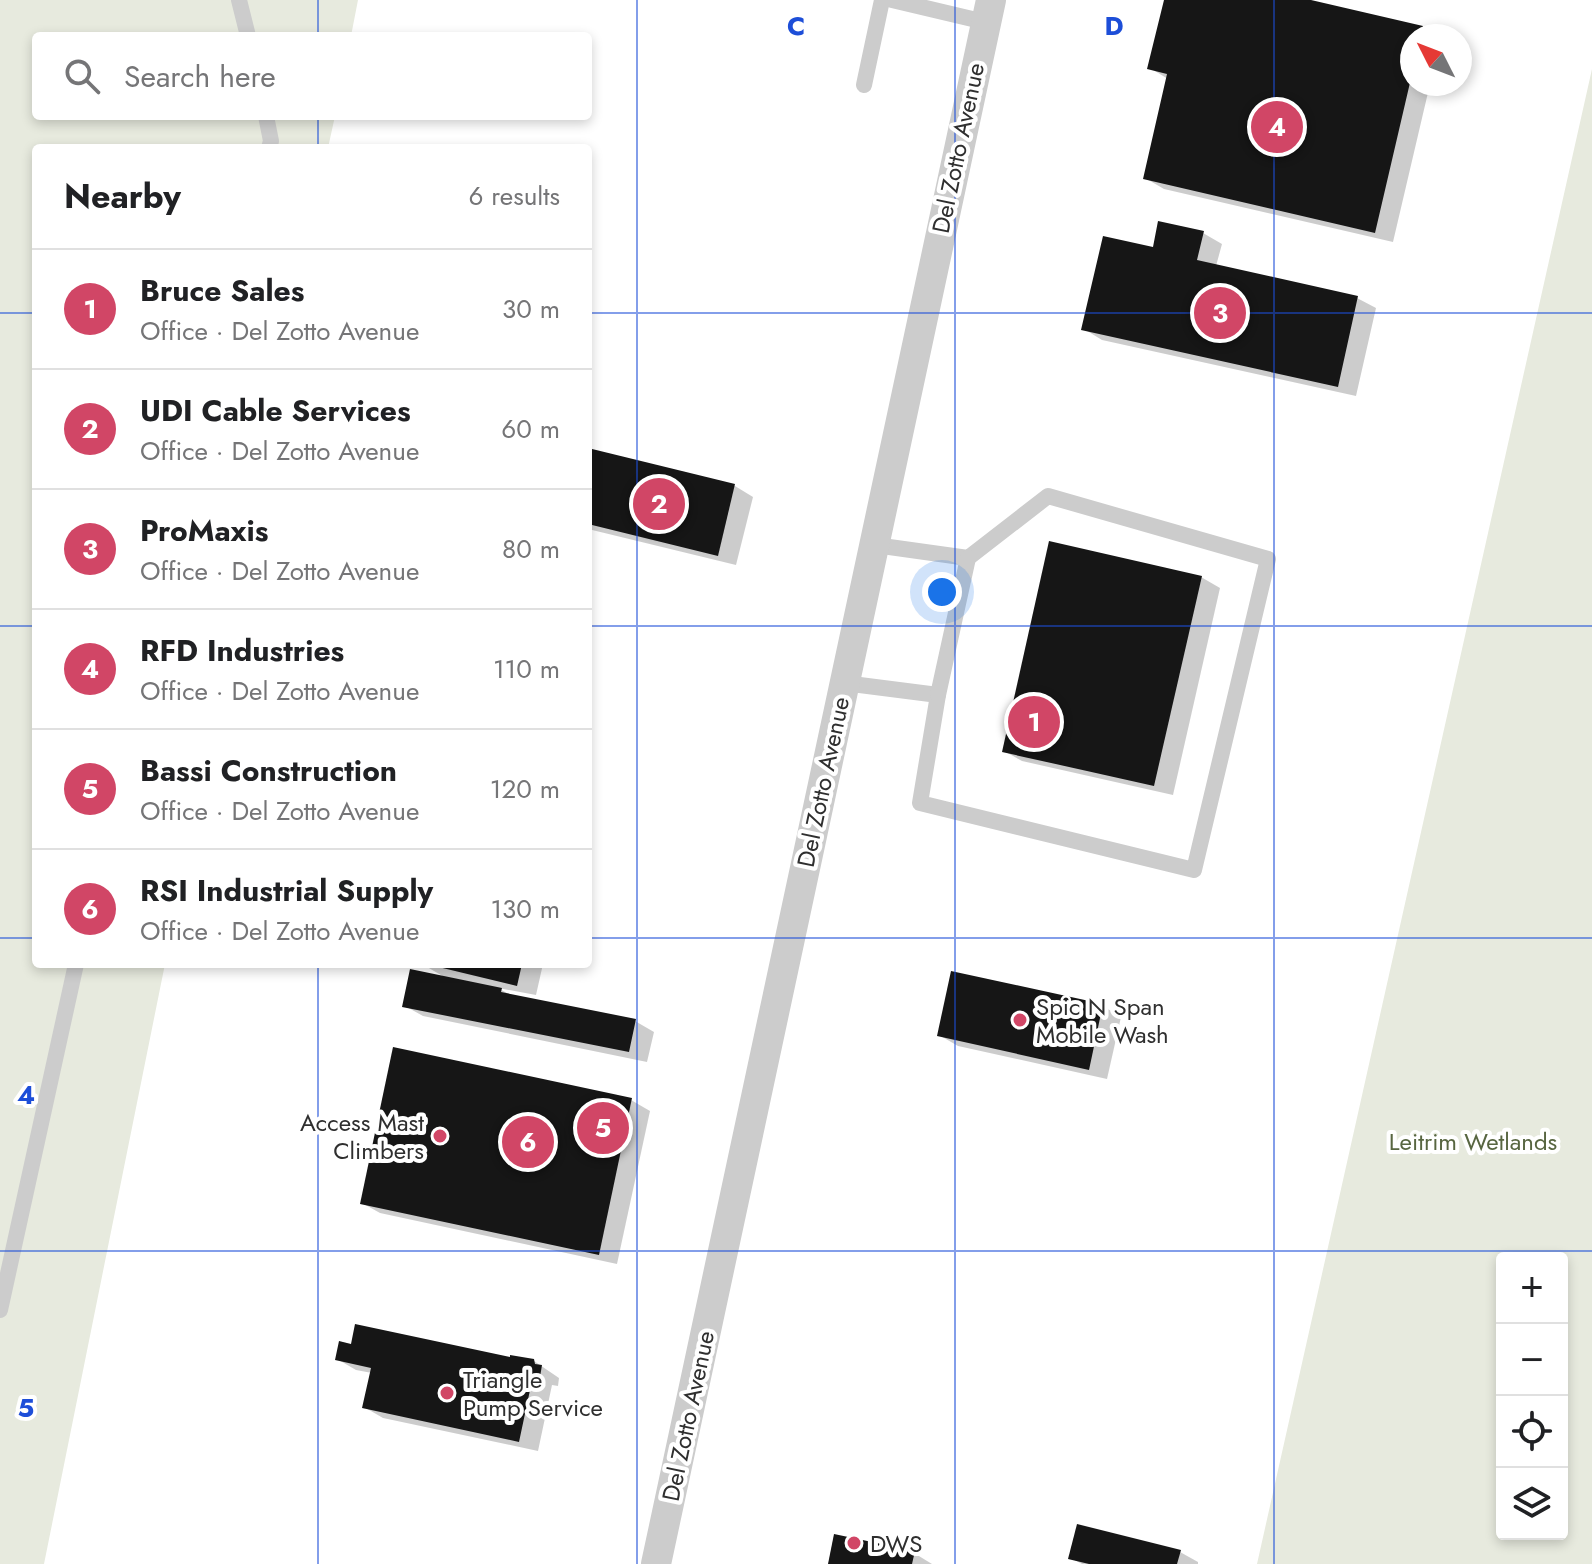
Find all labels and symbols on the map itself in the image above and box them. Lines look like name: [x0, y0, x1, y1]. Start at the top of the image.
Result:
text: C: [787, 7, 805, 45]
text: D: [1104, 7, 1124, 45]
north arrow: [1400, 24, 1472, 96]
street label: Del Zotto Avenue: [923, 60, 993, 236]
pin: 4: [1251, 97, 1303, 157]
pin: 3: [1194, 283, 1246, 343]
pin: 2: [633, 474, 685, 534]
your location: [922, 572, 962, 612]
pin: 1: [1008, 692, 1060, 752]
street label: Del Zotto Avenue: [788, 694, 858, 870]
place label: Spic N Span Mobile Wash: [1036, 989, 1169, 1052]
marker: Spic N Span Mobile Wash: [1011, 1011, 1029, 1029]
text: 4: [17, 1076, 35, 1114]
pin: 5: [577, 1098, 629, 1158]
place label: Access Mast Climbers: [300, 1105, 424, 1168]
pin: 6: [502, 1112, 554, 1172]
park label: Leitrim Wetlands: [1389, 1124, 1557, 1159]
marker: Access Mast Climbers: [431, 1127, 449, 1145]
street label: Del Zotto Avenue: [653, 1328, 723, 1504]
place label: Triangle Pump Service: [463, 1362, 603, 1425]
marker: Triangle Pump Service: [438, 1384, 456, 1402]
text: 5: [18, 1389, 34, 1427]
place label: DWS: [870, 1526, 923, 1561]
marker: DWS: [845, 1534, 863, 1552]

